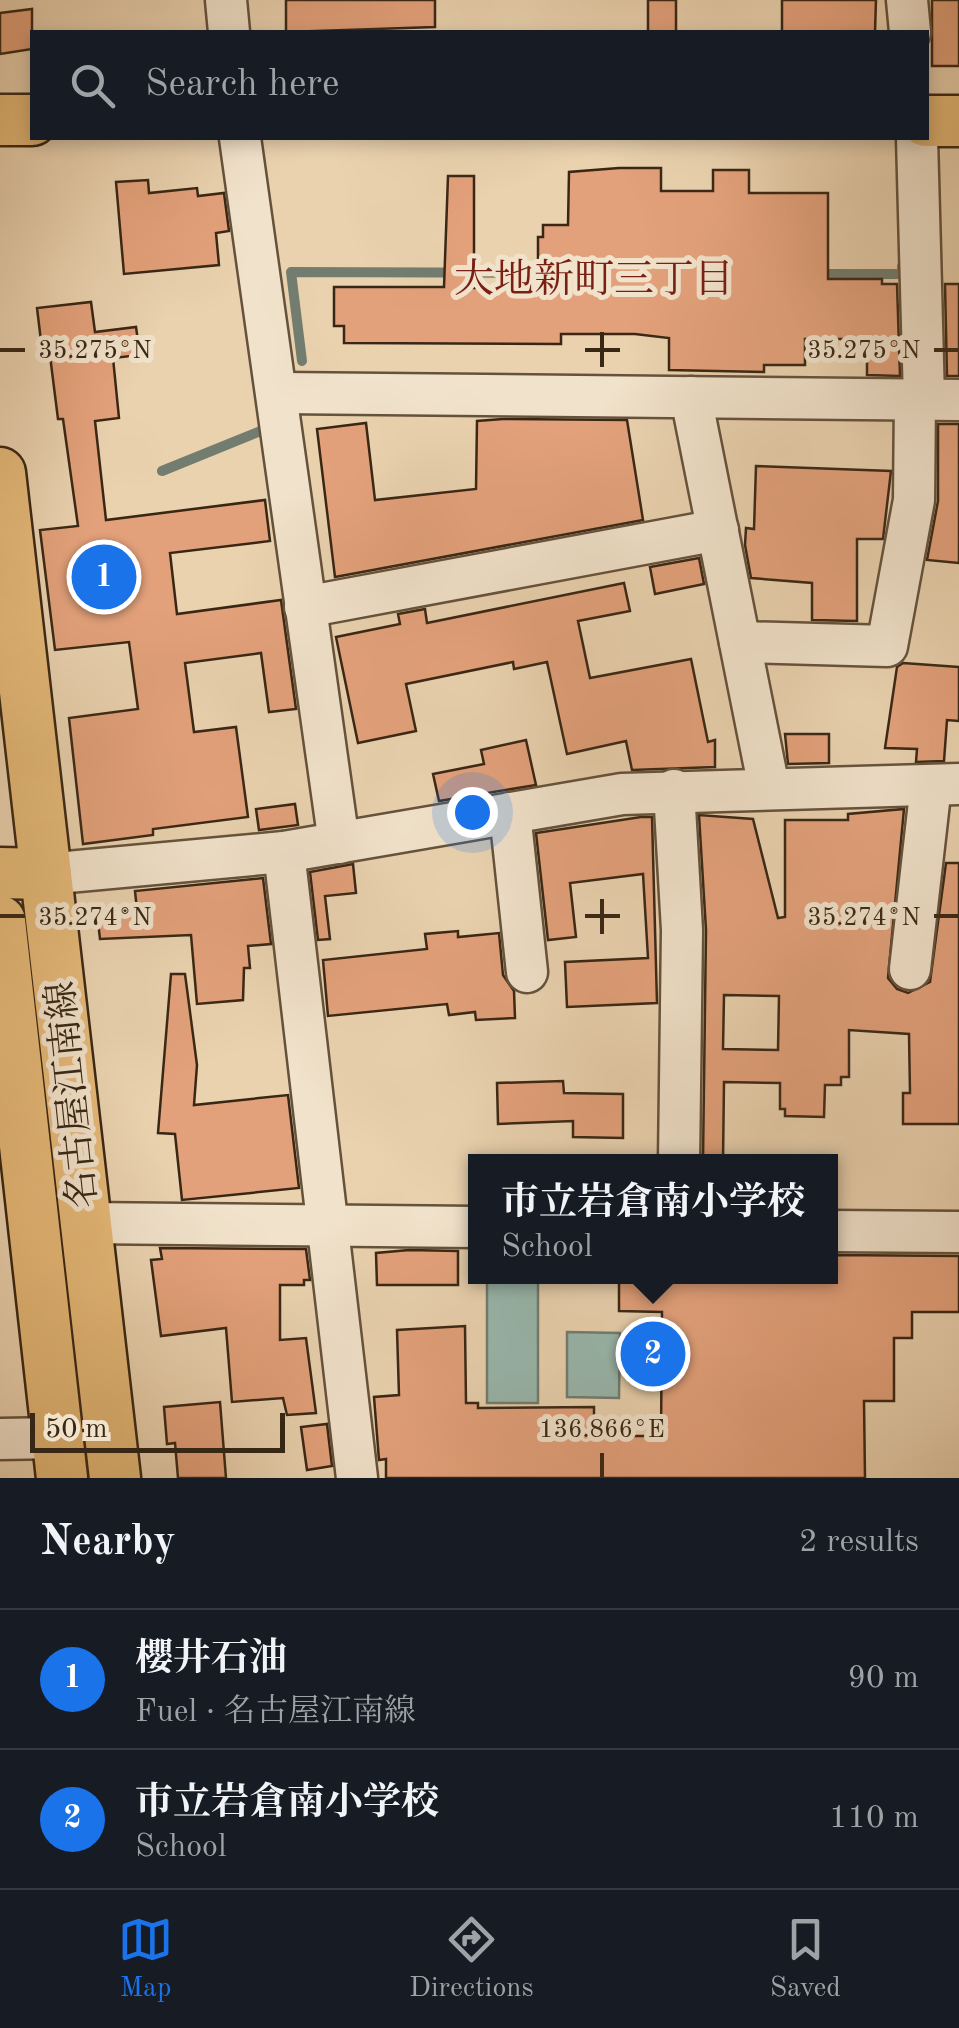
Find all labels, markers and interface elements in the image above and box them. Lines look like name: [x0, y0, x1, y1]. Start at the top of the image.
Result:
search box: [30, 30, 929, 140]
icon: search: [65, 58, 120, 113]
text: Search here: [145, 66, 340, 104]
district label: 大地新町三丁目: [454, 258, 734, 302]
text: 35.275°N: [38, 339, 152, 364]
text: 35.275°N: [807, 339, 921, 364]
pin: 1: [72, 540, 136, 614]
your location: [447, 787, 498, 838]
text: 35.274°N: [38, 906, 152, 931]
text: 35.274°N: [807, 906, 921, 931]
street label: 名古屋江南線: [39, 979, 105, 1210]
popup: [468, 1154, 838, 1284]
text: 市立岩倉南小学校: [501, 1185, 805, 1223]
text: School: [501, 1232, 593, 1264]
pin: 2: [620, 1316, 686, 1392]
scale bar: [30, 1408, 285, 1452]
text: 50 m: [45, 1416, 108, 1444]
text: 136.866°E: [539, 1418, 665, 1443]
text: Nearby: [40, 1522, 176, 1564]
text: 2 results: [799, 1527, 919, 1559]
text: 櫻井石油: [135, 1641, 287, 1679]
text: 1: [63, 1663, 82, 1695]
text: 90 m: [848, 1663, 919, 1695]
text: Fuel · 名古屋江南線: [135, 1697, 416, 1729]
text: 市立岩倉南小学校: [135, 1785, 439, 1823]
text: 2: [63, 1803, 82, 1835]
text: 110 m: [829, 1803, 919, 1835]
text: School: [135, 1832, 227, 1864]
tab: Map: [118, 1912, 173, 2007]
tab: Directions: [409, 1912, 534, 2007]
tab: Saved: [770, 1912, 841, 2007]

